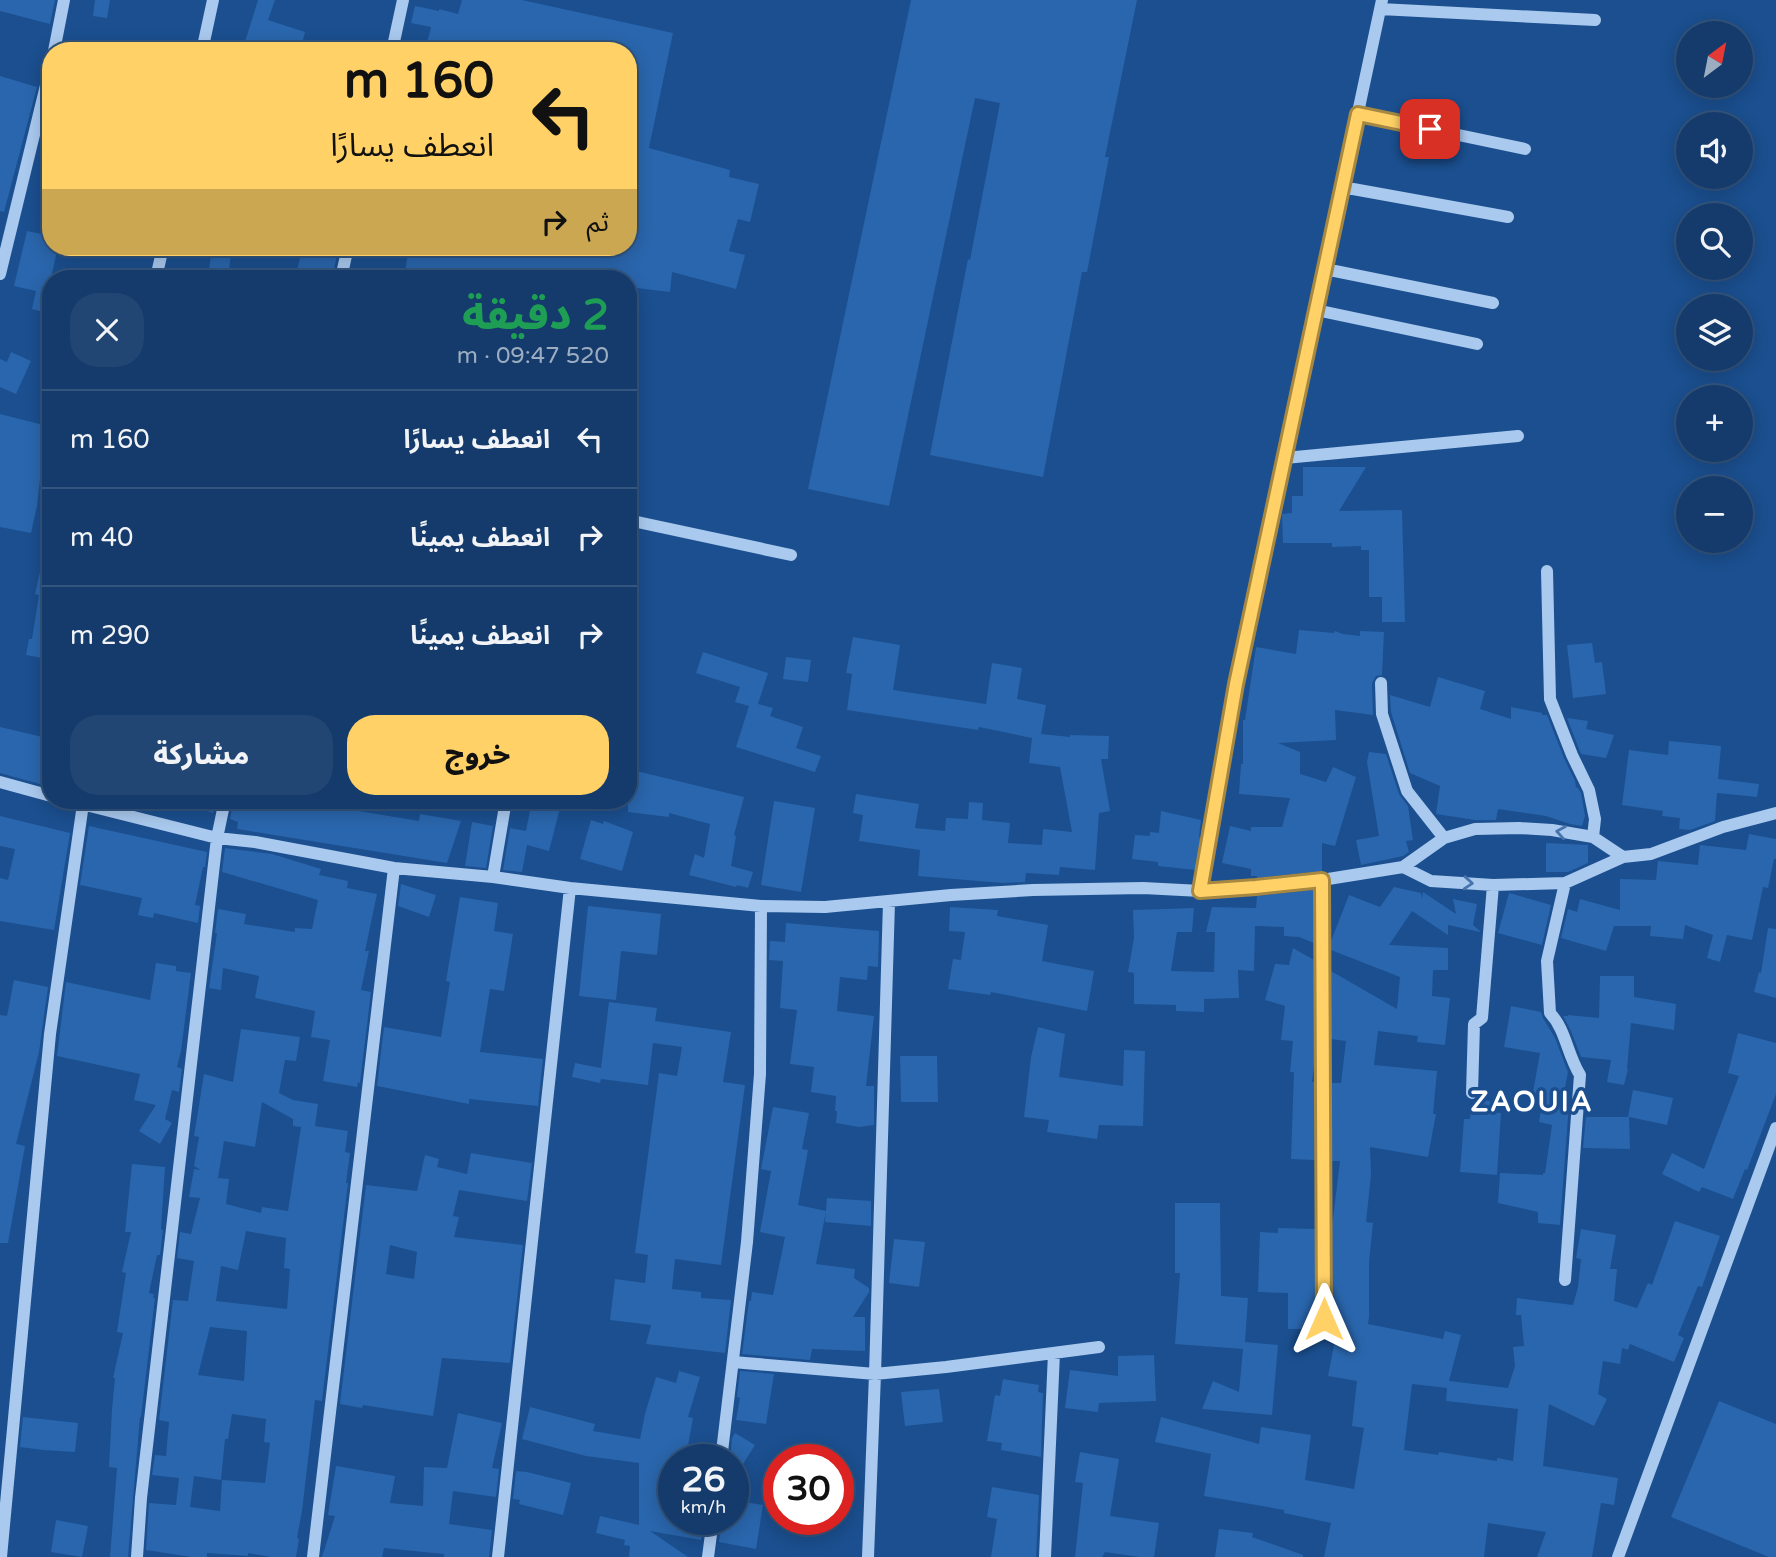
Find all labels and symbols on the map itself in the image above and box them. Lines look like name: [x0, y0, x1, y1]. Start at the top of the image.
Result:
north arrow: [1676, 21, 1754, 98]
pin: [1400, 99, 1460, 159]
one-way arrow: [1556, 825, 1567, 840]
one-way arrow: [1463, 875, 1474, 890]
district label: ZAOUIA: [1470, 1085, 1594, 1119]
position arrow: [1287, 1282, 1361, 1356]
speed limit sign: 30: [763, 1444, 854, 1535]

